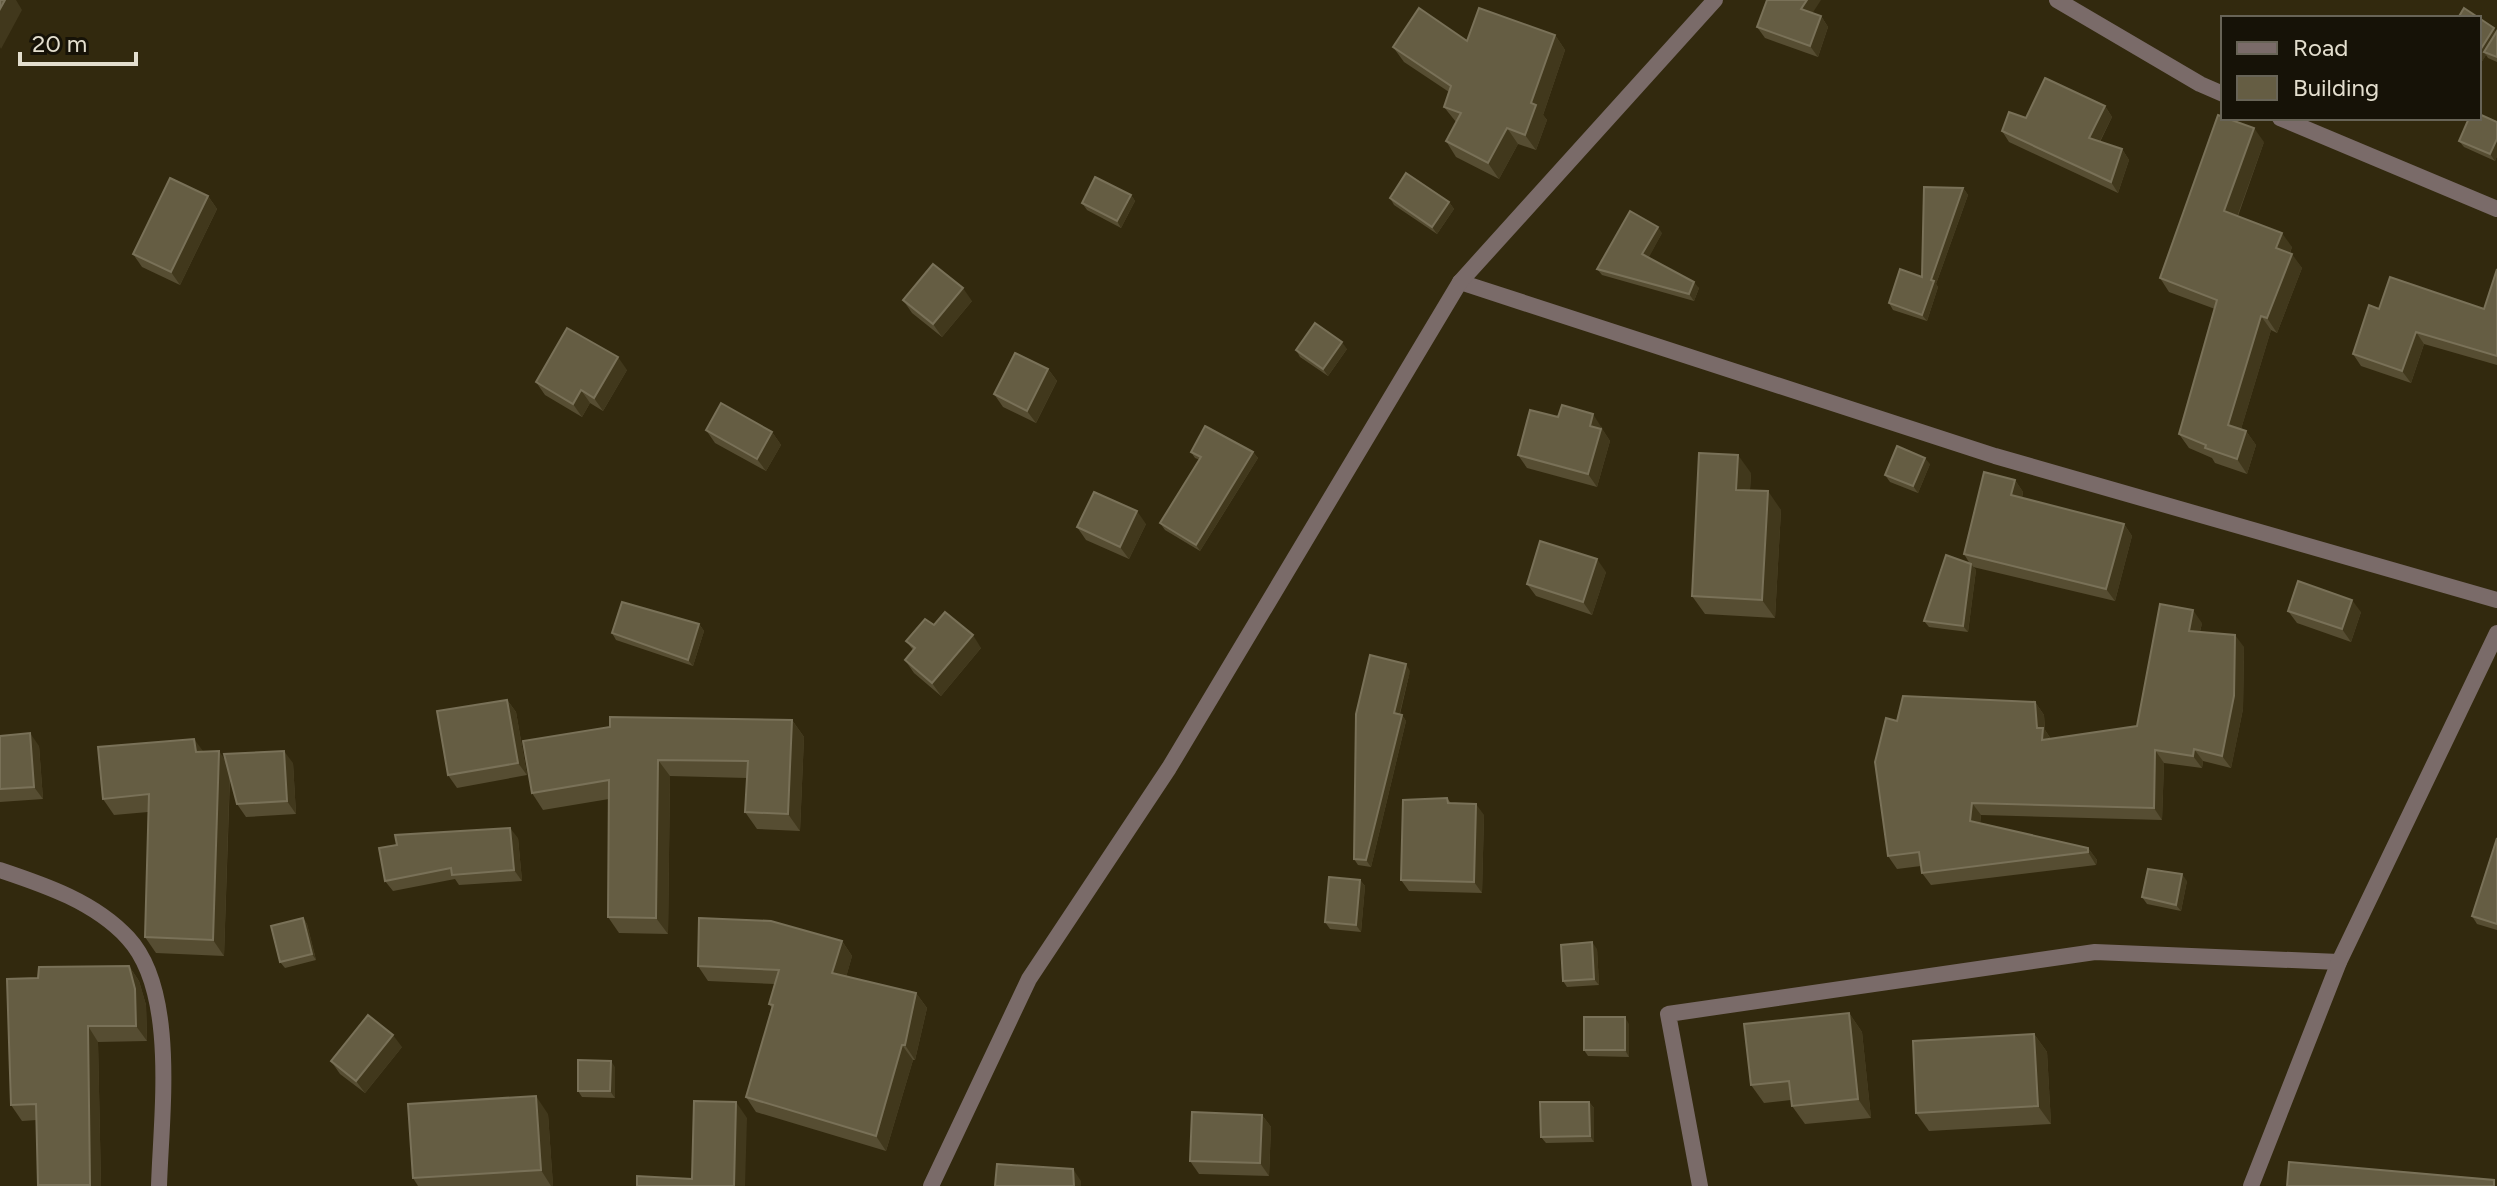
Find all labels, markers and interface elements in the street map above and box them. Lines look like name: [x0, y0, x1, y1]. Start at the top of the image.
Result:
scale bar: [20, 16, 136, 66]
legend: [2221, 16, 2481, 120]
text: 20 m: [32, 29, 87, 58]
text: Road: [2293, 33, 2348, 62]
text: Building: [2293, 73, 2379, 102]

